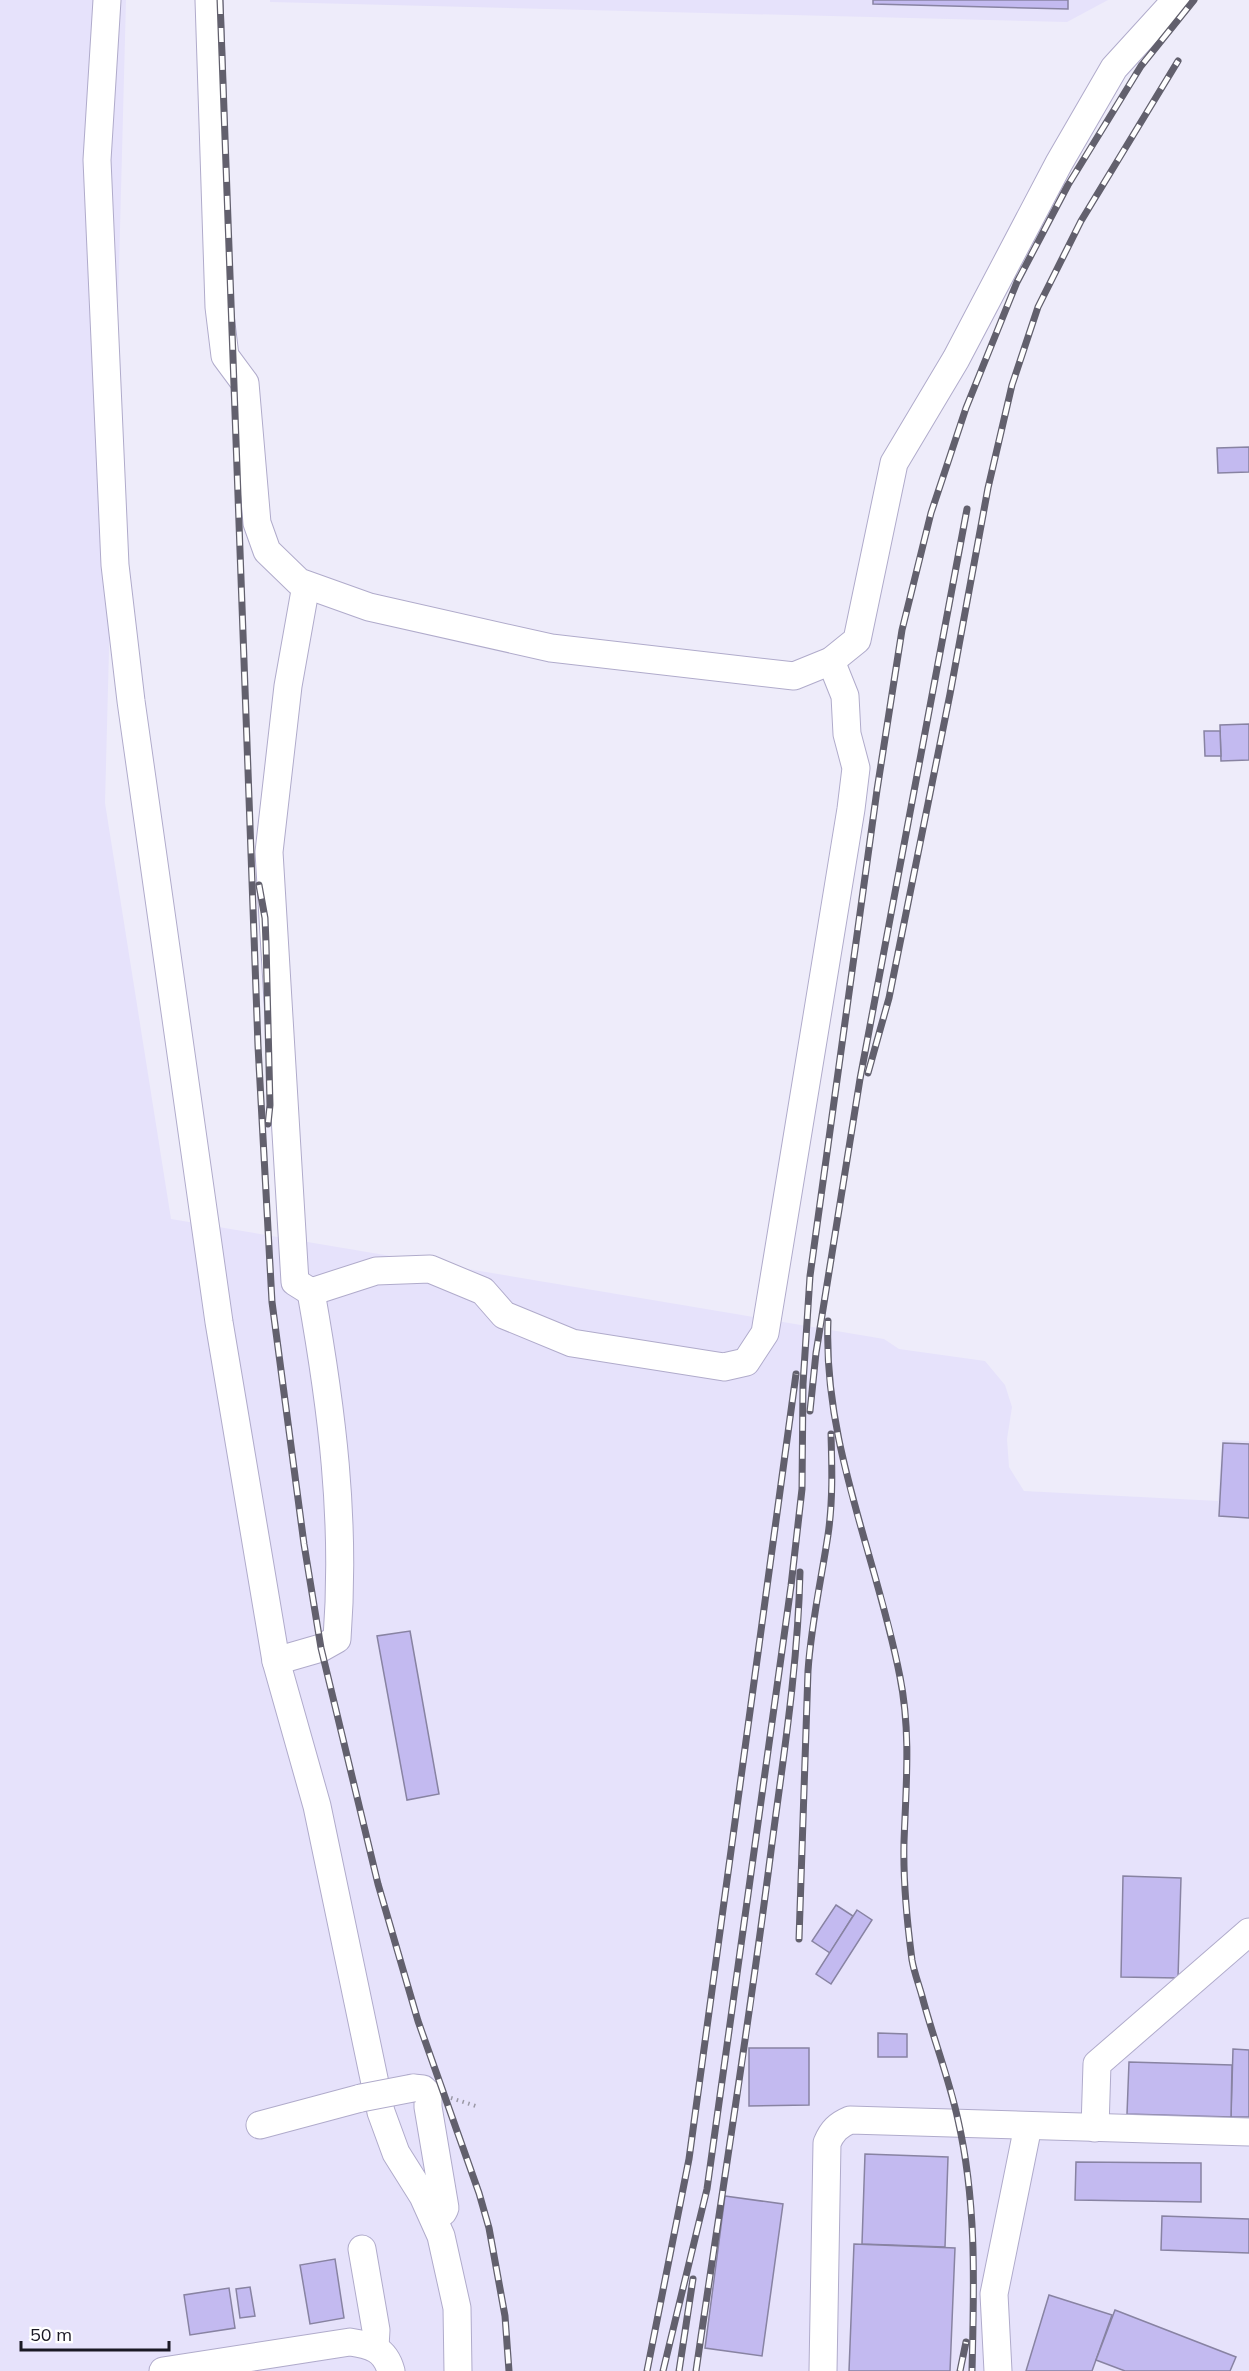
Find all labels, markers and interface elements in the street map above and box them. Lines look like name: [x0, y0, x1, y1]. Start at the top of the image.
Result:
scale bar: [21, 2314, 170, 2352]
text: 50 m: [30, 2323, 72, 2346]

